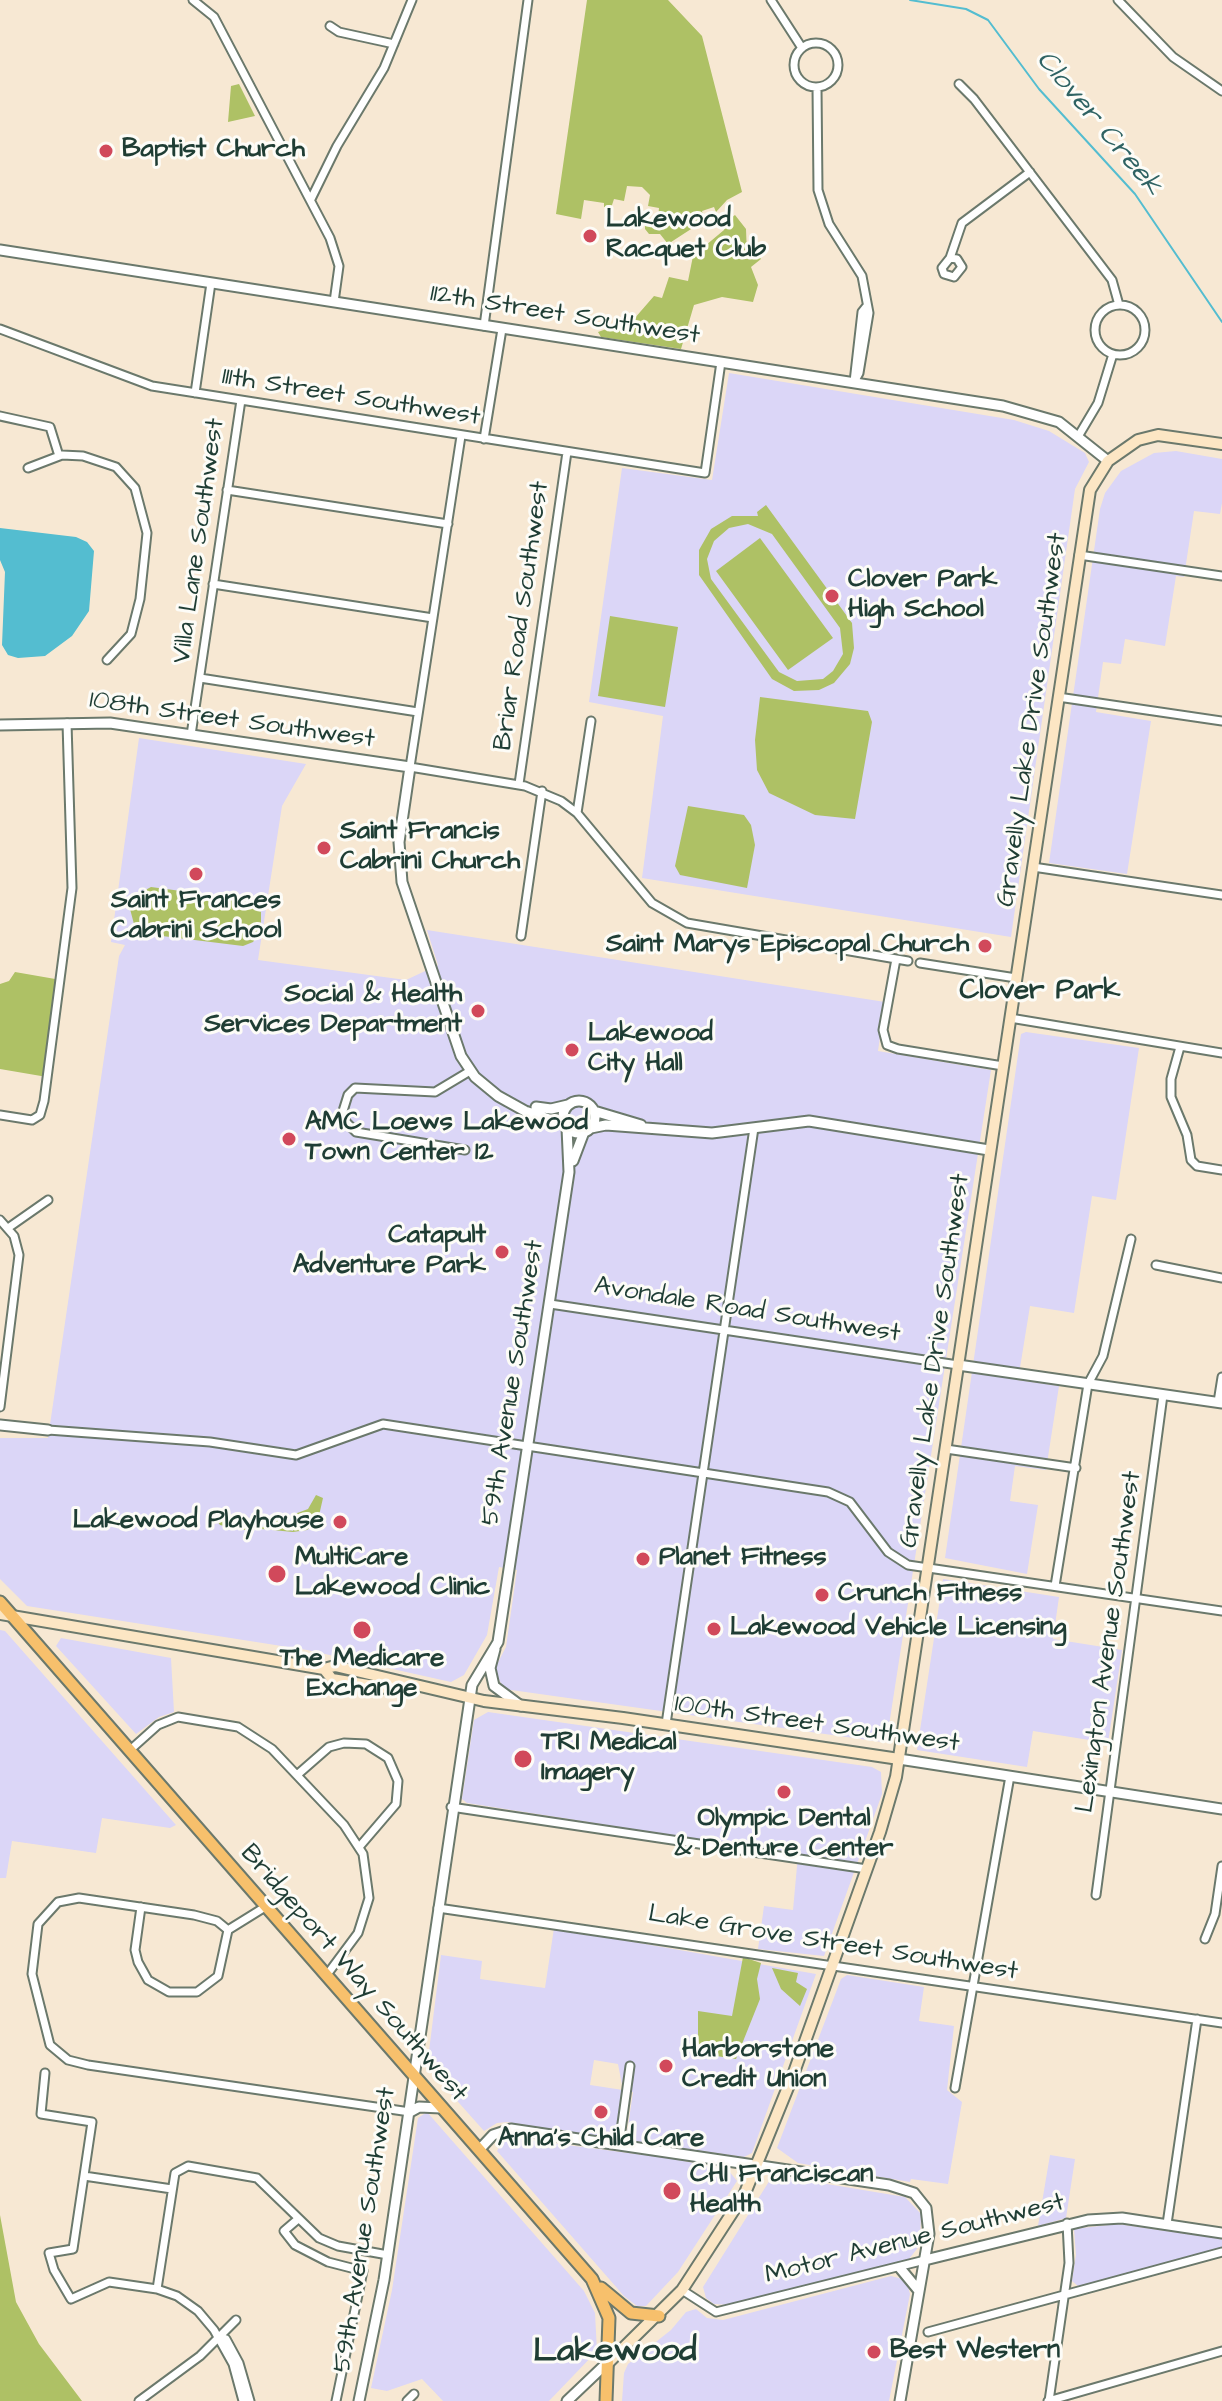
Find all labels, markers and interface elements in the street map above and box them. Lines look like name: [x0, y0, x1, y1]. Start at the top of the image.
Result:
water label: Clover Creek: [1028, 45, 1168, 203]
place label: Baptist Church: [122, 135, 305, 167]
marker: Baptist Church: [97, 142, 115, 160]
place label: Lakewood Racquet Club: [606, 205, 766, 266]
marker: Lakewood Racquet Club: [581, 227, 599, 245]
street label: 112th Street Southwest: [428, 279, 702, 353]
street label: 111th Street Southwest: [220, 362, 482, 434]
street label: Villa Lane Southwest: [167, 416, 233, 666]
street label: Briar Road Southwest: [489, 479, 557, 753]
street label: Gravelly Lake Drive Southwest: [991, 531, 1075, 909]
place label: Clover Park High School: [848, 565, 998, 626]
marker: Clover Park High School: [823, 587, 841, 605]
street label: 108th Street Southwest: [87, 686, 377, 756]
place label: Saint Francis Cabrini Church: [340, 817, 520, 878]
marker: Saint Francis Cabrini Church: [315, 839, 333, 857]
marker: Saint Frances Cabrini School: [187, 865, 205, 883]
place label: Saint Frances Cabrini School: [110, 886, 282, 948]
place label: Saint Marys Episcopal Church: [606, 930, 969, 962]
marker: Saint Marys Episcopal Church: [976, 937, 994, 955]
district label: Clover Park: [959, 975, 1121, 1009]
place label: Social & Health Services Department: [204, 980, 462, 1042]
marker: Social & Health Services Department: [469, 1002, 487, 1020]
place label: Lakewood City Hall: [588, 1019, 713, 1080]
marker: Lakewood City Hall: [563, 1041, 581, 1059]
place label: AMC Loews Lakewood Town Center 12: [305, 1108, 588, 1170]
marker: AMC Loews Lakewood Town Center 12: [280, 1130, 298, 1148]
street label: Gravelly Lake Drive Southwest: [894, 1172, 978, 1550]
place label: Catapult Adventure Park: [293, 1221, 486, 1282]
street label: 59th Avenue Southwest: [476, 1238, 552, 1528]
marker: Catapult Adventure Park: [493, 1243, 511, 1261]
street label: Avondale Road Southwest: [592, 1271, 902, 1351]
street label: Lexington Avenue Southwest: [1071, 1469, 1149, 1815]
place label: Lakewood Playhouse: [73, 1506, 324, 1538]
marker: Lakewood Playhouse: [331, 1513, 349, 1531]
place label: MultiCare Lakewood Clinic: [295, 1543, 490, 1604]
place label: Planet Fitness: [659, 1543, 827, 1575]
marker: Planet Fitness: [634, 1550, 652, 1568]
marker: MultiCare Lakewood Clinic: [266, 1563, 288, 1585]
place label: Crunch Fitness: [838, 1579, 1022, 1611]
marker: Crunch Fitness: [813, 1586, 831, 1604]
place label: Lakewood Vehicle Licensing: [730, 1613, 1066, 1645]
marker: The Medicare Exchange: [351, 1619, 373, 1641]
marker: Lakewood Vehicle Licensing: [705, 1620, 723, 1638]
place label: The Medicare Exchange: [280, 1644, 444, 1706]
street label: 100th Street Southwest: [673, 1690, 961, 1760]
place label: TRI Medical Imagery: [541, 1728, 677, 1790]
marker: TRI Medical Imagery: [512, 1748, 534, 1770]
marker: Olympic Dental & Denture Center: [775, 1783, 793, 1801]
place label: Olympic Dental & Denture Center: [675, 1804, 893, 1866]
street label: Bridgeport Way Southwest: [233, 1839, 473, 2109]
street label: Lake Grove Street Southwest: [646, 1899, 1020, 1989]
place label: Harborstone Credit Union: [682, 2035, 834, 2096]
marker: Harborstone Credit Union: [657, 2057, 675, 2075]
street label: 59th Avenue Southwest: [328, 2085, 404, 2375]
marker: Anna's Child Care: [592, 2103, 610, 2121]
place label: Anna's Child Care: [498, 2124, 704, 2156]
place label: CHI Franciscan Health: [690, 2160, 873, 2222]
marker: CHI Franciscan Health: [661, 2180, 683, 2202]
street label: Motor Avenue Southwest: [762, 2188, 1068, 2292]
district label: Lakewood: [533, 2333, 697, 2373]
place label: Best Western: [890, 2336, 1060, 2368]
marker: Best Western: [865, 2343, 883, 2361]

